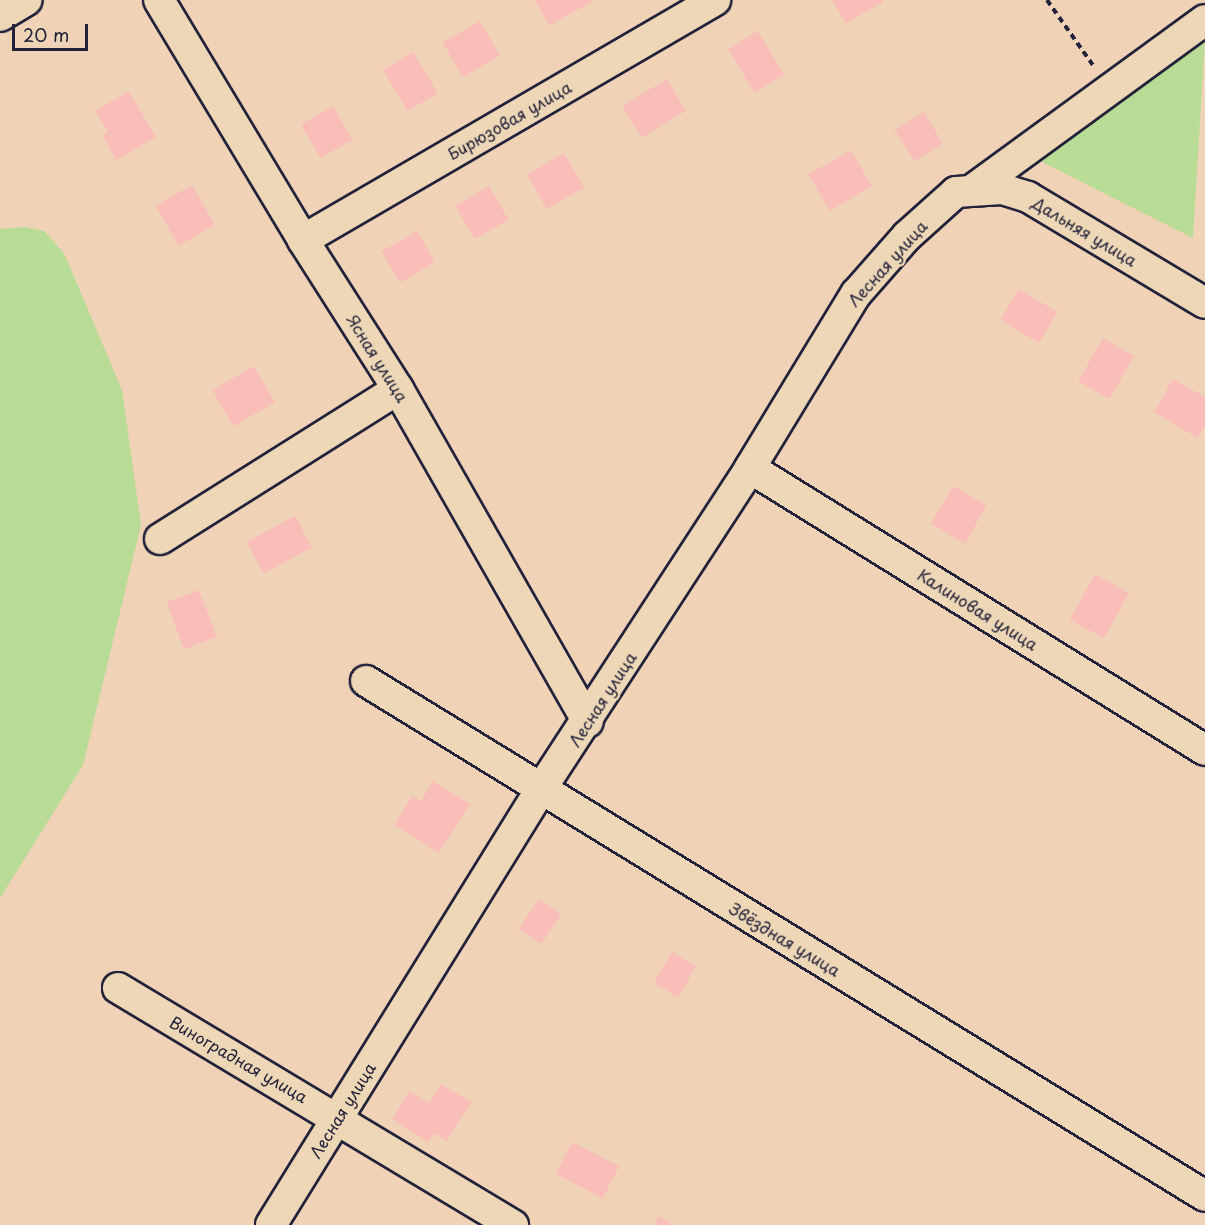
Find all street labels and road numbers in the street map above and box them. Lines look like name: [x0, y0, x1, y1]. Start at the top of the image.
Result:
street label: Бирюзовая улица: [443, 77, 575, 163]
street label: Дальняя улица: [1029, 192, 1141, 270]
street label: Лесная улица: [843, 216, 931, 310]
street label: Ясная улица: [343, 310, 413, 406]
street label: Калиновая улица: [914, 564, 1042, 654]
street label: Лесная улица: [564, 648, 640, 750]
street label: Звёздная улица: [726, 898, 844, 980]
street label: Виноградная улица: [166, 1011, 312, 1107]
street label: Лесная улица: [305, 1058, 379, 1162]

